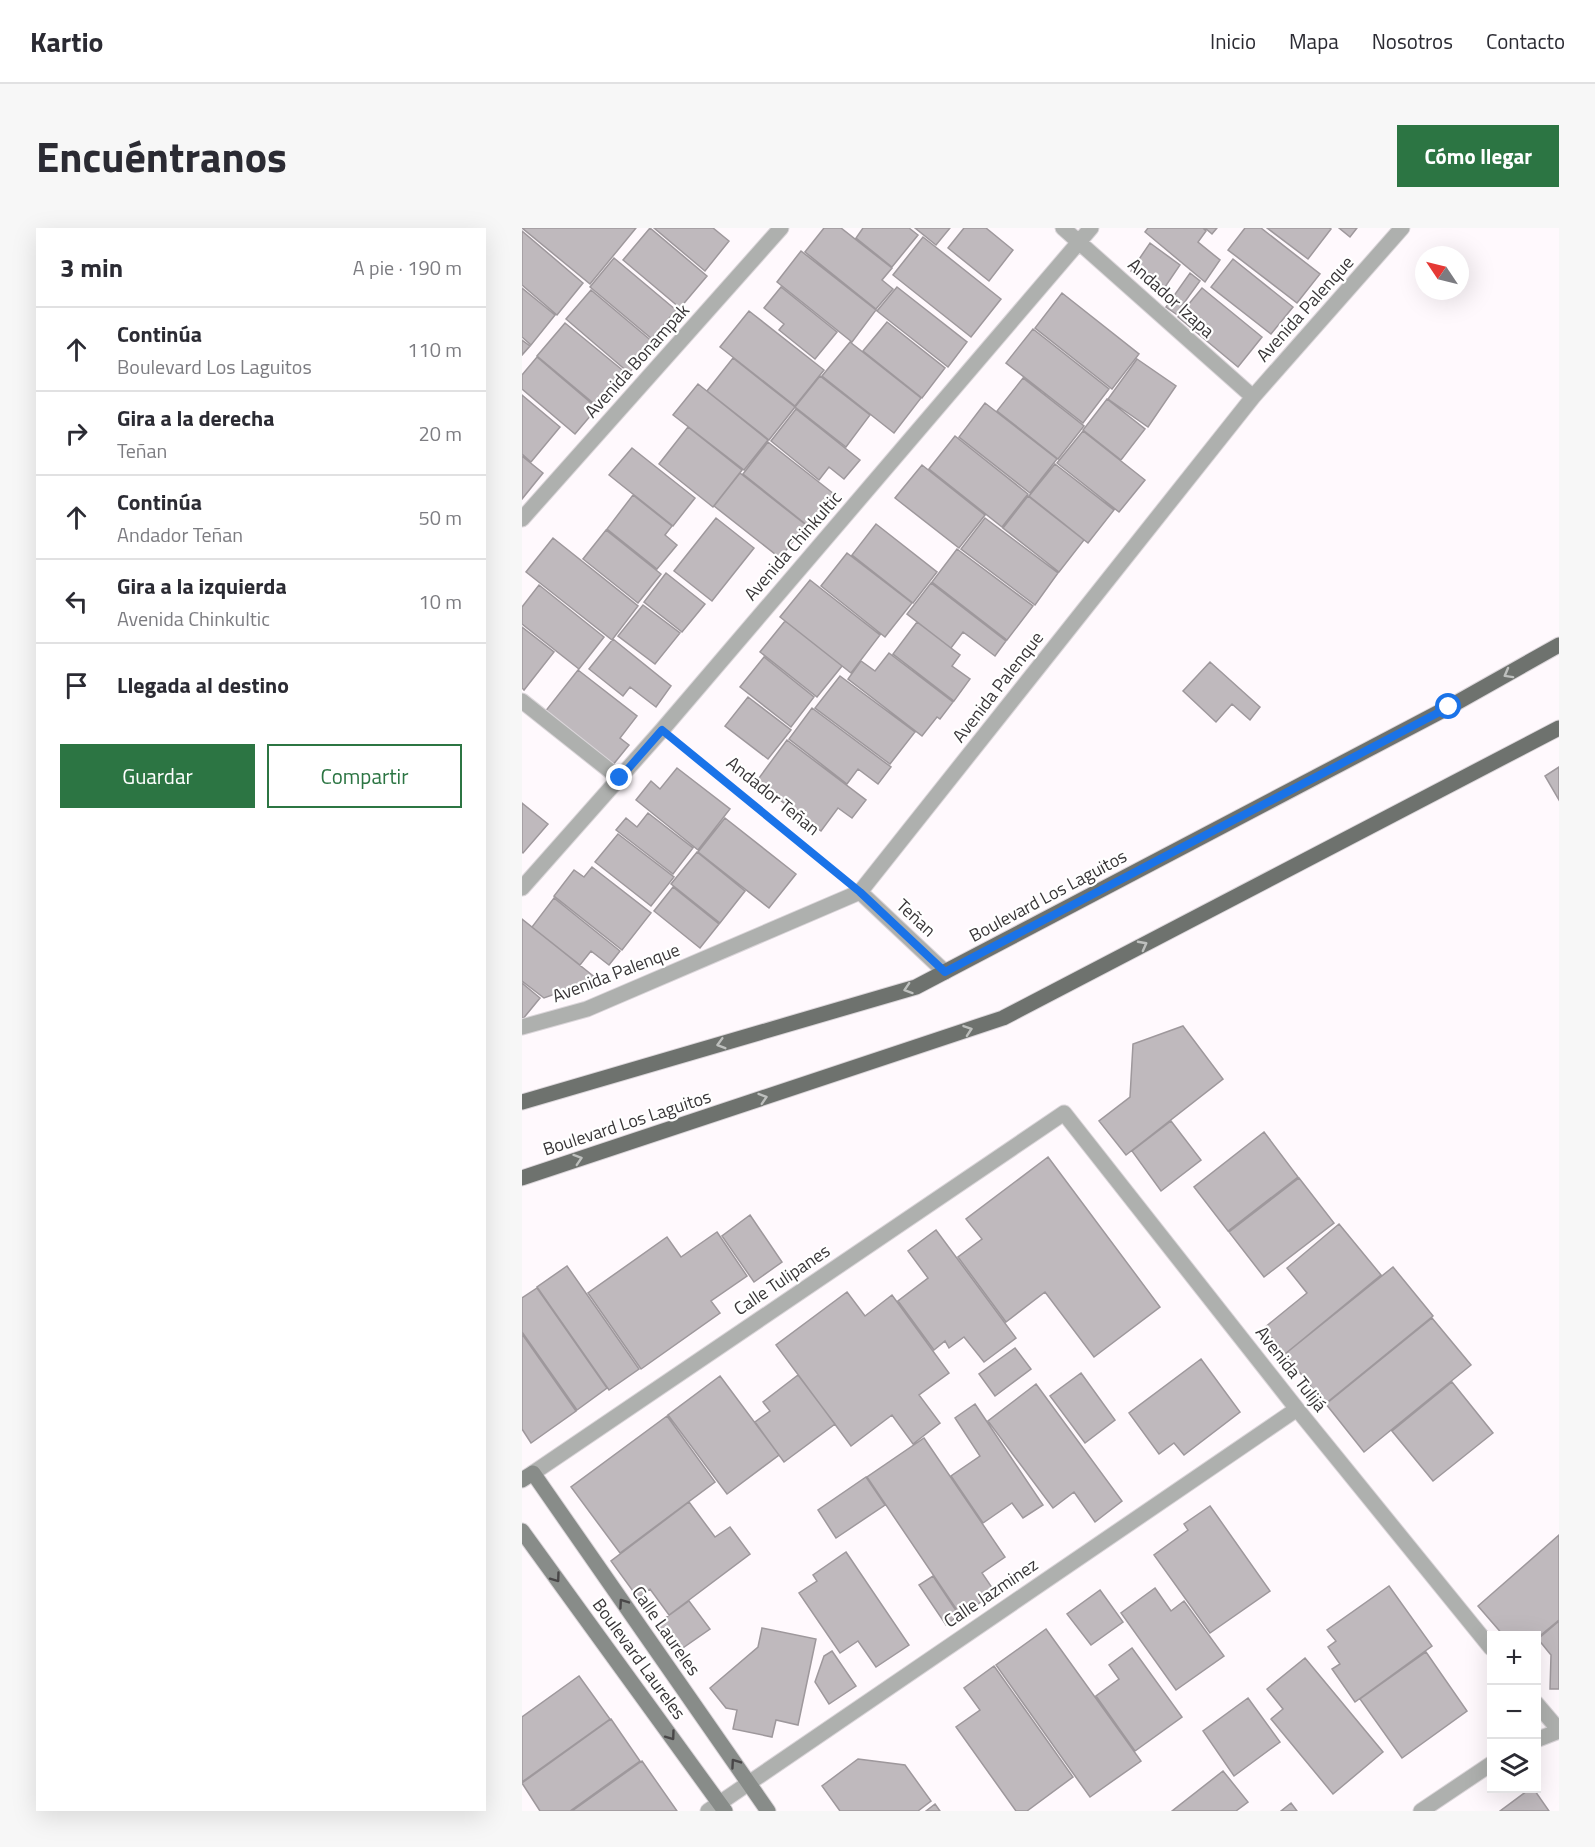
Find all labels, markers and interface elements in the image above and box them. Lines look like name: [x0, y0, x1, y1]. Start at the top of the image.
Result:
text: Kartio: [30, 20, 104, 63]
text: Inicio: [1210, 25, 1256, 57]
text: Mapa: [1289, 25, 1339, 57]
text: Nosotros: [1372, 25, 1453, 57]
text: Contacto: [1486, 25, 1565, 57]
text: Encuéntranos: [36, 124, 287, 188]
button: Cómo llegar: [1397, 125, 1559, 187]
north arrow: [1415, 246, 1469, 300]
text: 3 min: [60, 248, 123, 287]
street label: Avenida Palenque: [1250, 250, 1360, 368]
street label: Andador Izapa: [1122, 251, 1221, 344]
text: A pie · 190 m: [353, 252, 462, 283]
street label: Avenida Bonampak: [578, 297, 696, 424]
text: Continúa: [117, 317, 202, 351]
icon: ahead: [60, 333, 93, 366]
text: 110 m: [407, 334, 462, 365]
text: Boulevard Los Laguitos: [117, 351, 312, 382]
text: Gira a la derecha: [117, 401, 274, 435]
icon: right: [60, 417, 93, 450]
text: 20 m: [418, 418, 462, 449]
text: Teñan: [117, 435, 167, 466]
text: Continúa: [117, 485, 202, 519]
street label: Avenida Chinkultic: [737, 485, 848, 606]
icon: ahead: [60, 501, 93, 534]
text: 50 m: [418, 502, 462, 533]
text: Andador Teñan: [117, 519, 243, 550]
text: Gira a la izquierda: [117, 569, 287, 603]
icon: left: [60, 585, 93, 618]
text: 10 m: [418, 586, 462, 617]
text: Avenida Chinkultic: [117, 603, 270, 634]
street label: Avenida Palenque: [945, 625, 1050, 748]
one-way arrow: [1504, 667, 1514, 678]
text: Llegada al destino: [117, 668, 289, 702]
icon: arrive: [60, 669, 93, 702]
route start: [1435, 693, 1461, 719]
button: Guardar: [60, 744, 255, 808]
button: Compartir: [267, 744, 462, 808]
street label: Andador Teñan: [721, 749, 826, 842]
route end: [606, 764, 632, 790]
street label: Boulevard Los Laguitos: [964, 843, 1131, 949]
street label: Teñan: [891, 892, 942, 943]
street label: Avenida Palenque: [548, 936, 684, 1009]
one-way arrow: [1136, 941, 1147, 952]
one-way arrow: [903, 982, 914, 994]
one-way arrow: [962, 1025, 973, 1037]
one-way arrow: [716, 1037, 727, 1049]
street label: Boulevard Los Laguitos: [539, 1083, 714, 1162]
one-way arrow: [757, 1093, 768, 1106]
one-way arrow: [572, 1154, 583, 1167]
street label: Calle Tulipanes: [728, 1237, 835, 1322]
street label: Avenida Tulijá: [1249, 1320, 1334, 1417]
street label: Calle Jazminez: [938, 1551, 1043, 1634]
one-way arrow: [549, 1572, 560, 1583]
street label: Calle Laureles: [625, 1580, 707, 1681]
street label: Boulevard Laureles: [586, 1592, 693, 1725]
one-way arrow: [619, 1599, 630, 1610]
map controls: [1487, 1631, 1541, 1793]
button: +: [1487, 1631, 1541, 1685]
button: −: [1487, 1685, 1541, 1739]
one-way arrow: [664, 1730, 675, 1741]
button: layers: [1487, 1739, 1541, 1793]
one-way arrow: [731, 1759, 742, 1770]

